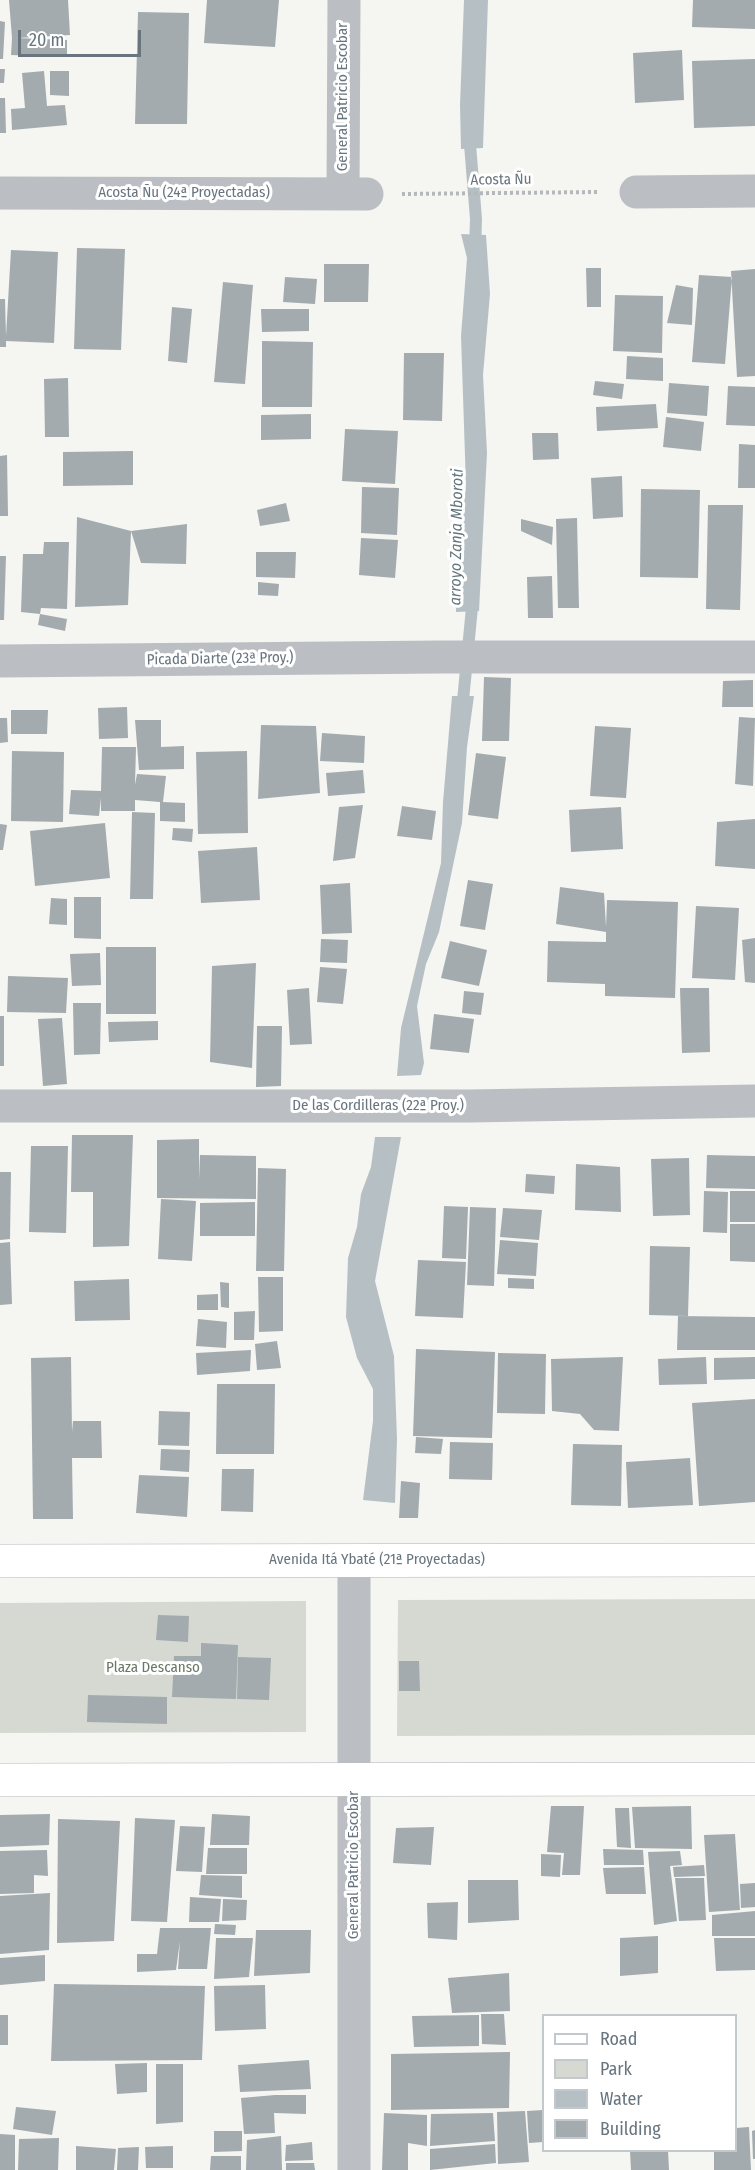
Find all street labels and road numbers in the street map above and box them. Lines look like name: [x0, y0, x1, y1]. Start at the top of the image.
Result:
street label: General Patricio Escobar: [334, 23, 352, 171]
street label: Acosta Ñu: [470, 170, 532, 190]
street label: Acosta Ñu (24ª Proyectadas): [98, 184, 270, 202]
street label: Picada Diarte (23ª Proy.): [146, 649, 294, 669]
street label: De las Cordilleras (22ª Proy.): [292, 1097, 464, 1115]
street label: Avenida Itá Ybaté (21ª Proyectadas): [269, 1551, 485, 1569]
street label: General Patricio Escobar: [345, 1791, 363, 1939]

